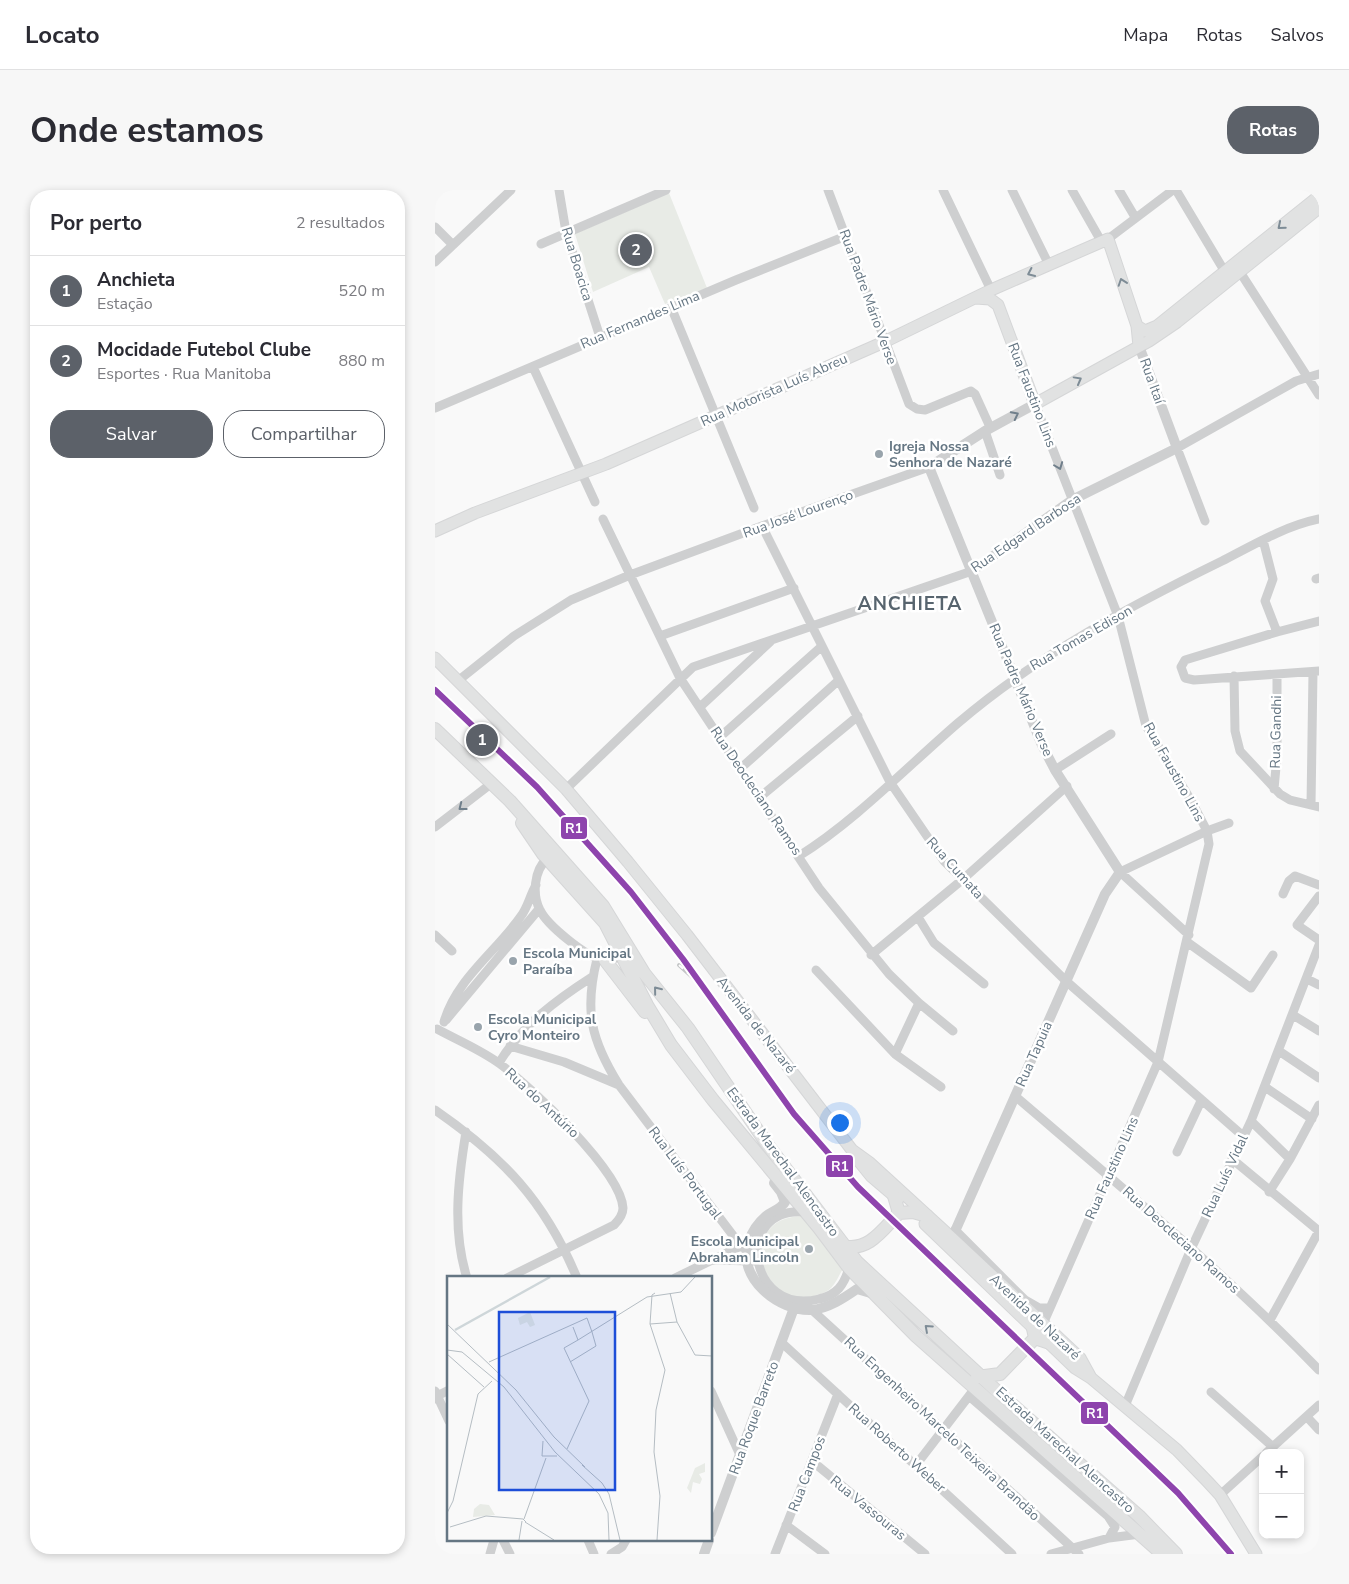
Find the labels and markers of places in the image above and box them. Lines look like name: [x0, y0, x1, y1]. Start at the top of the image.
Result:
pin: 2: [620, 231, 652, 269]
place label: Igreja Nossa Senhora de Nazaré: [889, 437, 1012, 472]
marker: Igreja Nossa Senhora de Nazaré: [873, 448, 885, 460]
pin: 1: [466, 721, 498, 759]
place label: Escola Municipal Paraíba: [523, 944, 632, 979]
marker: Escola Municipal Paraíba: [507, 955, 519, 967]
place label: Escola Municipal Cyro Monteiro: [488, 1010, 597, 1045]
marker: Escola Municipal Cyro Monteiro: [472, 1021, 484, 1033]
place label: Escola Municipal Abraham Lincoln: [688, 1232, 800, 1267]
marker: Escola Municipal Abraham Lincoln: [803, 1243, 815, 1255]

